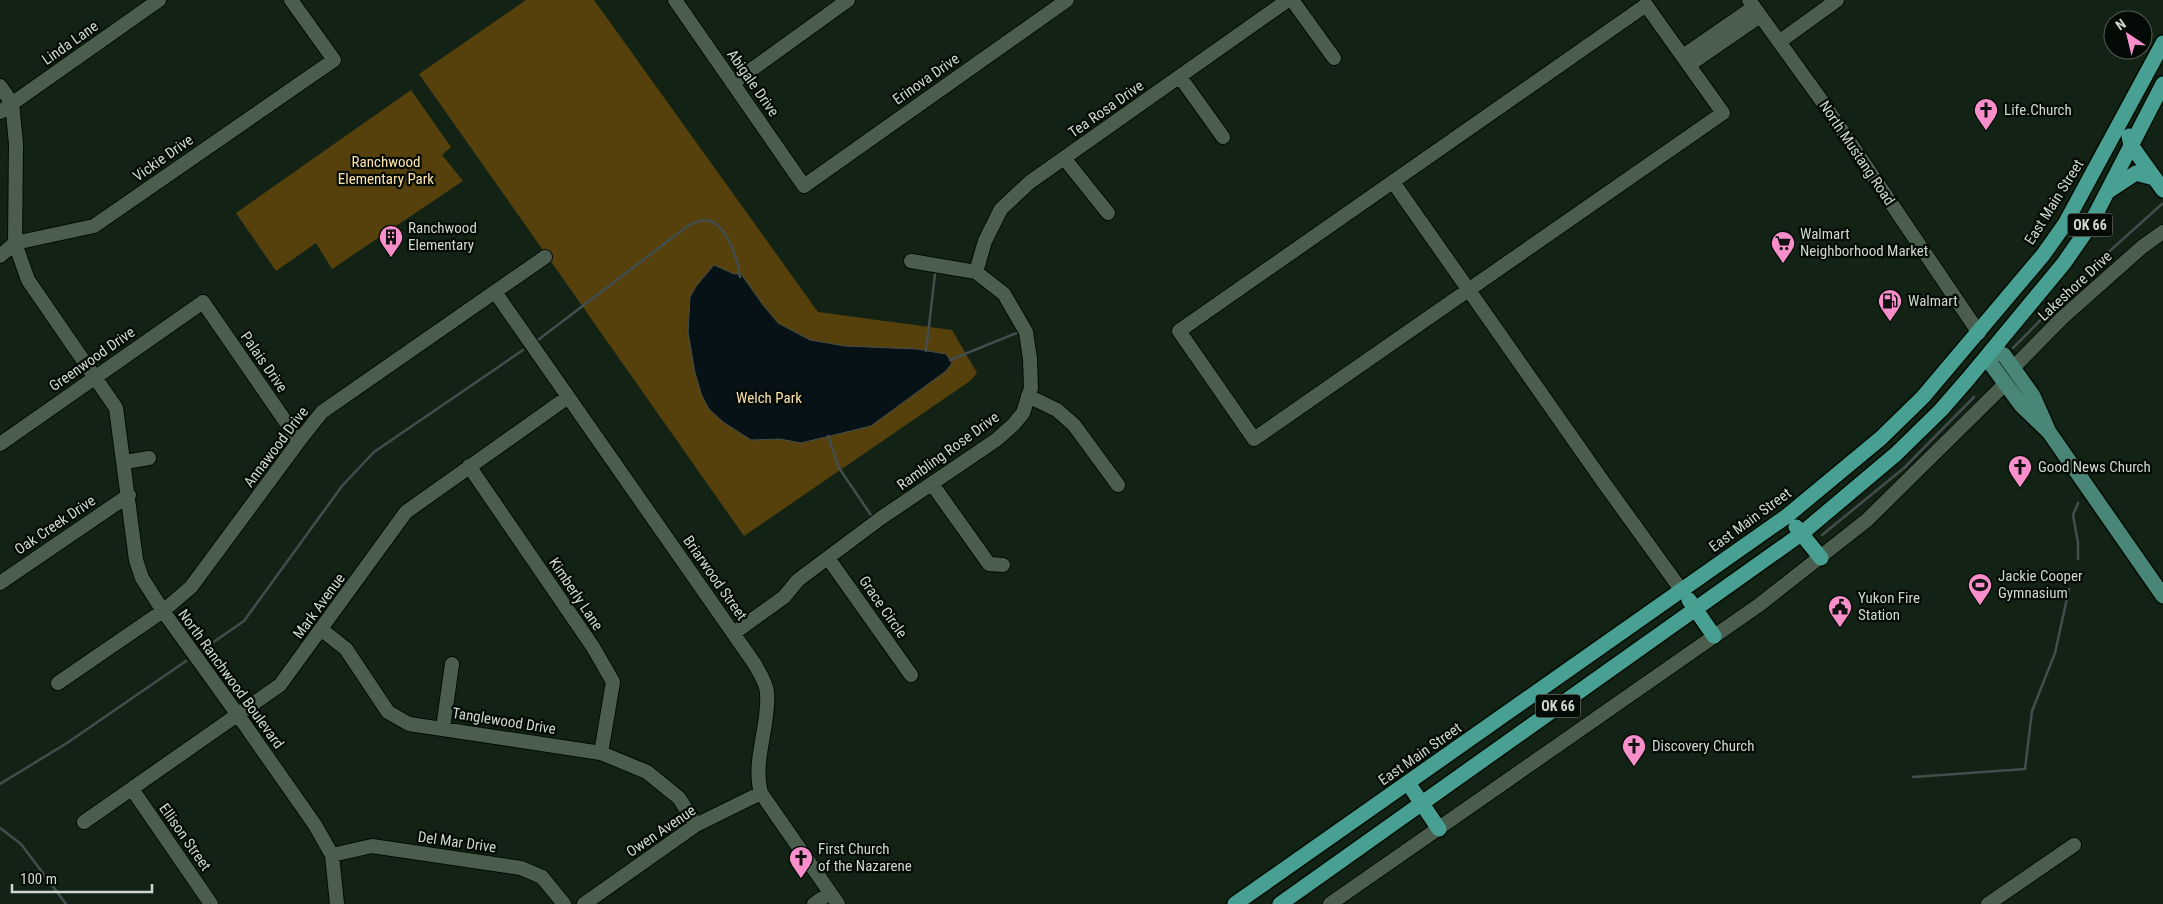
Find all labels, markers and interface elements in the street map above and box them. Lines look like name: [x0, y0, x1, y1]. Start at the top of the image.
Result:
north arrow: [2103, 10, 2153, 60]
text: N: [2112, 15, 2129, 33]
street label: Linda Lane: [38, 17, 102, 69]
street label: Abigale Drive: [723, 46, 783, 120]
street label: Erinova Drive: [889, 50, 963, 108]
street label: Tea Rosa Drive: [1065, 76, 1147, 142]
street label: North Mustang Road: [1815, 97, 1899, 209]
church icon: Life.Church: [1973, 97, 1999, 131]
place label: Life.Church: [2004, 101, 2072, 119]
street label: Vickie Drive: [129, 131, 197, 185]
park label: Ranchwood Elementary Park: [338, 153, 434, 188]
street label: East Main Street: [2021, 156, 2087, 248]
road number: OK 66: [2068, 214, 2112, 236]
place label: Ranchwood Elementary: [408, 219, 477, 254]
building icon: Ranchwood Elementary: [378, 224, 404, 258]
place label: Walmart Neighborhood Market: [1800, 225, 1928, 260]
supermarket icon: Walmart Neighborhood Market: [1770, 230, 1796, 264]
street label: Lakeshore Drive: [2034, 247, 2116, 325]
fuel station icon: Walmart: [1877, 288, 1903, 322]
place label: Walmart: [1908, 292, 1958, 310]
street label: Greenwood Drive: [46, 323, 138, 395]
street label: Palais Drive: [237, 328, 291, 396]
park label: Welch Park: [736, 389, 802, 407]
street label: Annawood Drive: [240, 403, 312, 491]
street label: Rambling Rose Drive: [894, 408, 1002, 494]
church icon: Good News Church: [2007, 454, 2033, 488]
place label: Good News Church: [2038, 458, 2151, 476]
street label: East Main Street: [1705, 484, 1795, 556]
street label: Oak Creek Drive: [11, 491, 99, 559]
street label: Briarwood Street: [679, 532, 751, 624]
street label: Kimberly Lane: [545, 554, 607, 634]
place label: Jackie Cooper Gymnasium: [1998, 567, 2083, 602]
street label: Mark Avenue: [289, 570, 349, 642]
sports icon: Jackie Cooper Gymnasium: [1967, 572, 1993, 606]
street label: Grace Circle: [855, 573, 911, 641]
place label: Yukon Fire Station: [1858, 589, 1920, 624]
public building icon: Yukon Fire Station: [1827, 594, 1853, 628]
street label: North Ranchwood Boulevard: [174, 606, 288, 752]
road number: OK 66: [1536, 694, 1580, 718]
street label: Tanglewood Drive: [451, 704, 557, 738]
street label: East Main Street: [1375, 719, 1465, 789]
church icon: Discovery Church: [1621, 733, 1647, 767]
place label: Discovery Church: [1652, 737, 1755, 755]
street label: Ellison Street: [155, 800, 215, 874]
street label: Owen Avenue: [623, 801, 699, 861]
street label: Del Mar Drive: [417, 828, 497, 856]
place label: First Church of the Nazarene: [818, 840, 912, 875]
church icon: First Church of the Nazarene: [788, 845, 814, 879]
scale bar: [12, 862, 152, 894]
text: 100 m: [20, 870, 57, 888]

